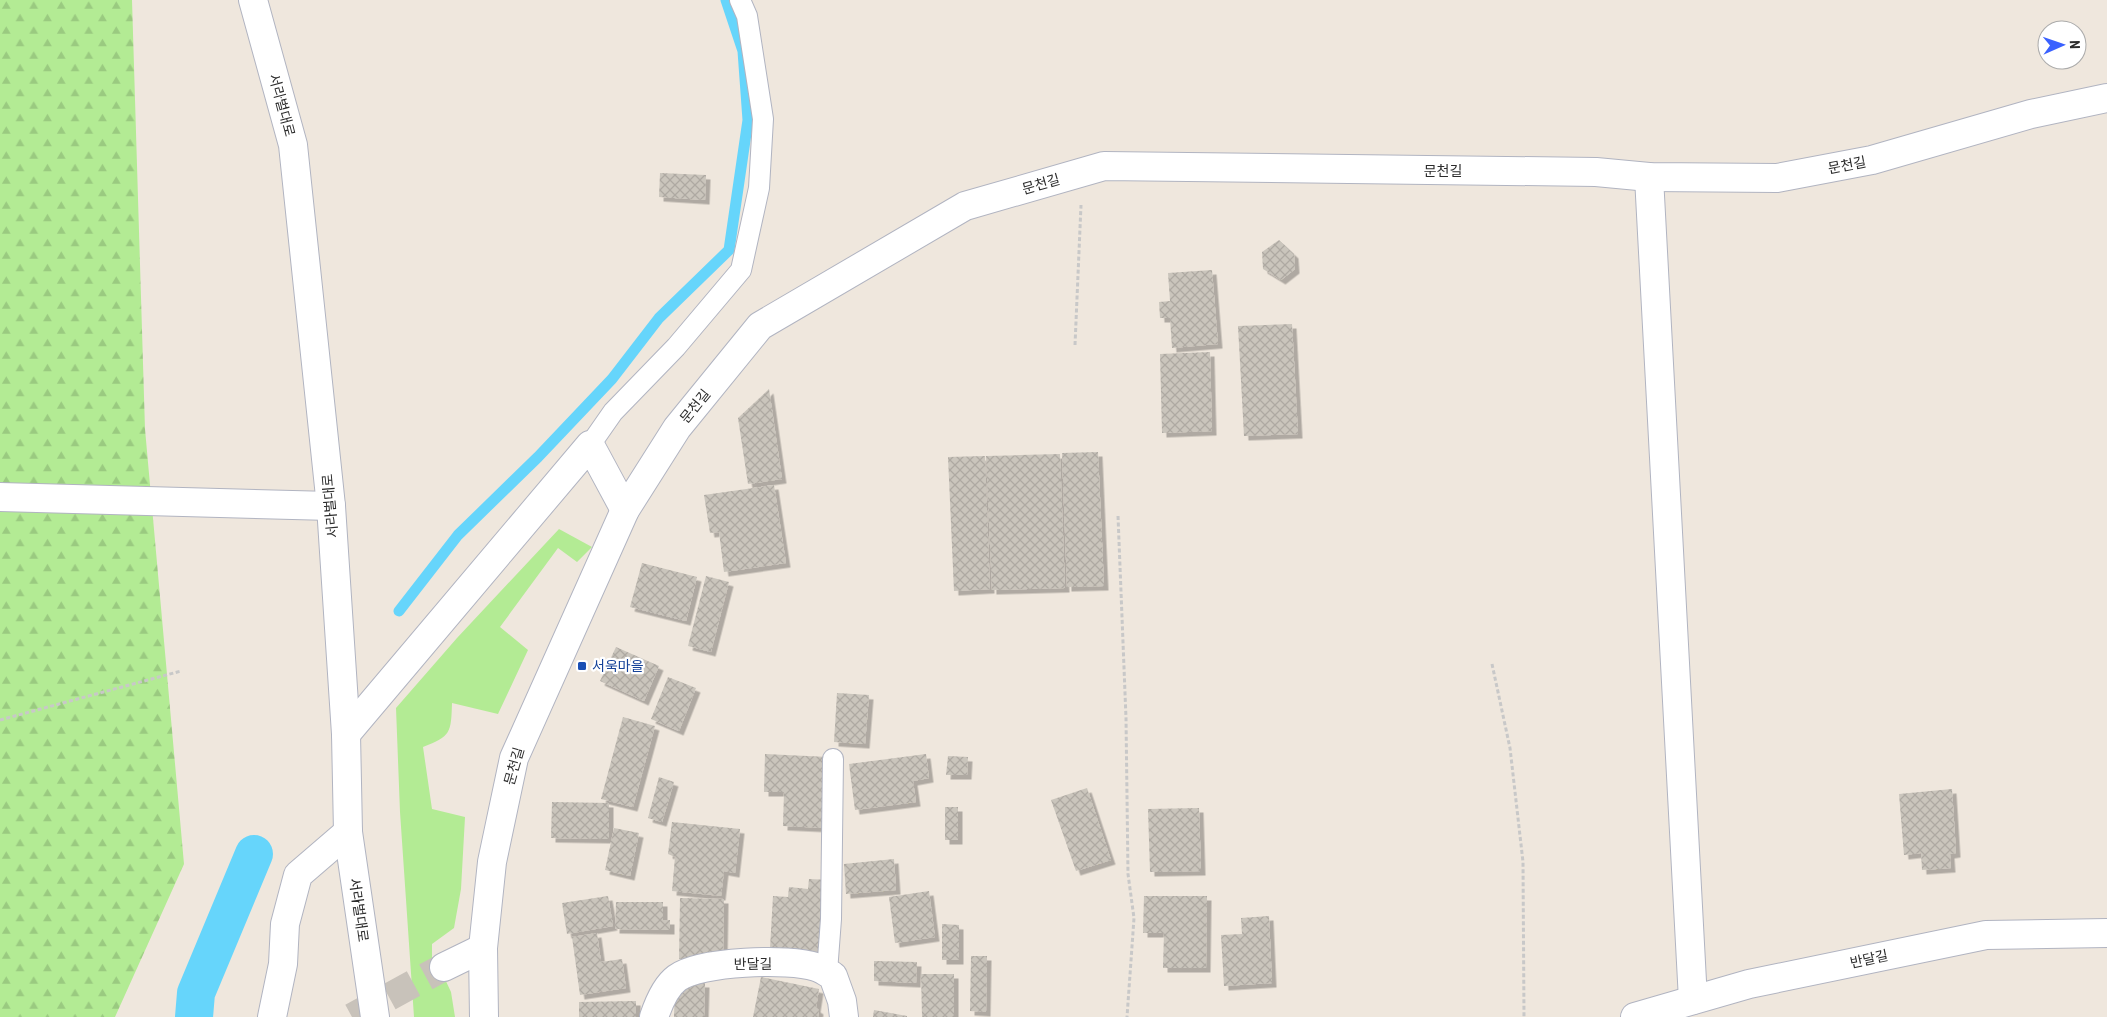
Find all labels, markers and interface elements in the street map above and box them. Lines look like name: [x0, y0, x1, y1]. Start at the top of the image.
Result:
north arrow: [2037, 20, 2087, 70]
text: N: [2067, 40, 2083, 49]
street label: 서라벌대로: [266, 72, 298, 138]
street label: 문천길: [1827, 153, 1867, 177]
street label: 문천길: [1424, 163, 1462, 179]
street label: 문천길: [1020, 171, 1062, 197]
street label: 문천길: [677, 386, 713, 426]
street label: 서라벌대로: [319, 473, 341, 539]
place label: 서욱마을: [592, 658, 644, 674]
marker: 서욱마을: [576, 660, 588, 672]
street label: 문천길: [501, 745, 527, 787]
street label: 서라벌대로: [347, 877, 371, 943]
street label: 반달길: [1848, 947, 1890, 971]
street label: 반달길: [734, 956, 772, 972]

